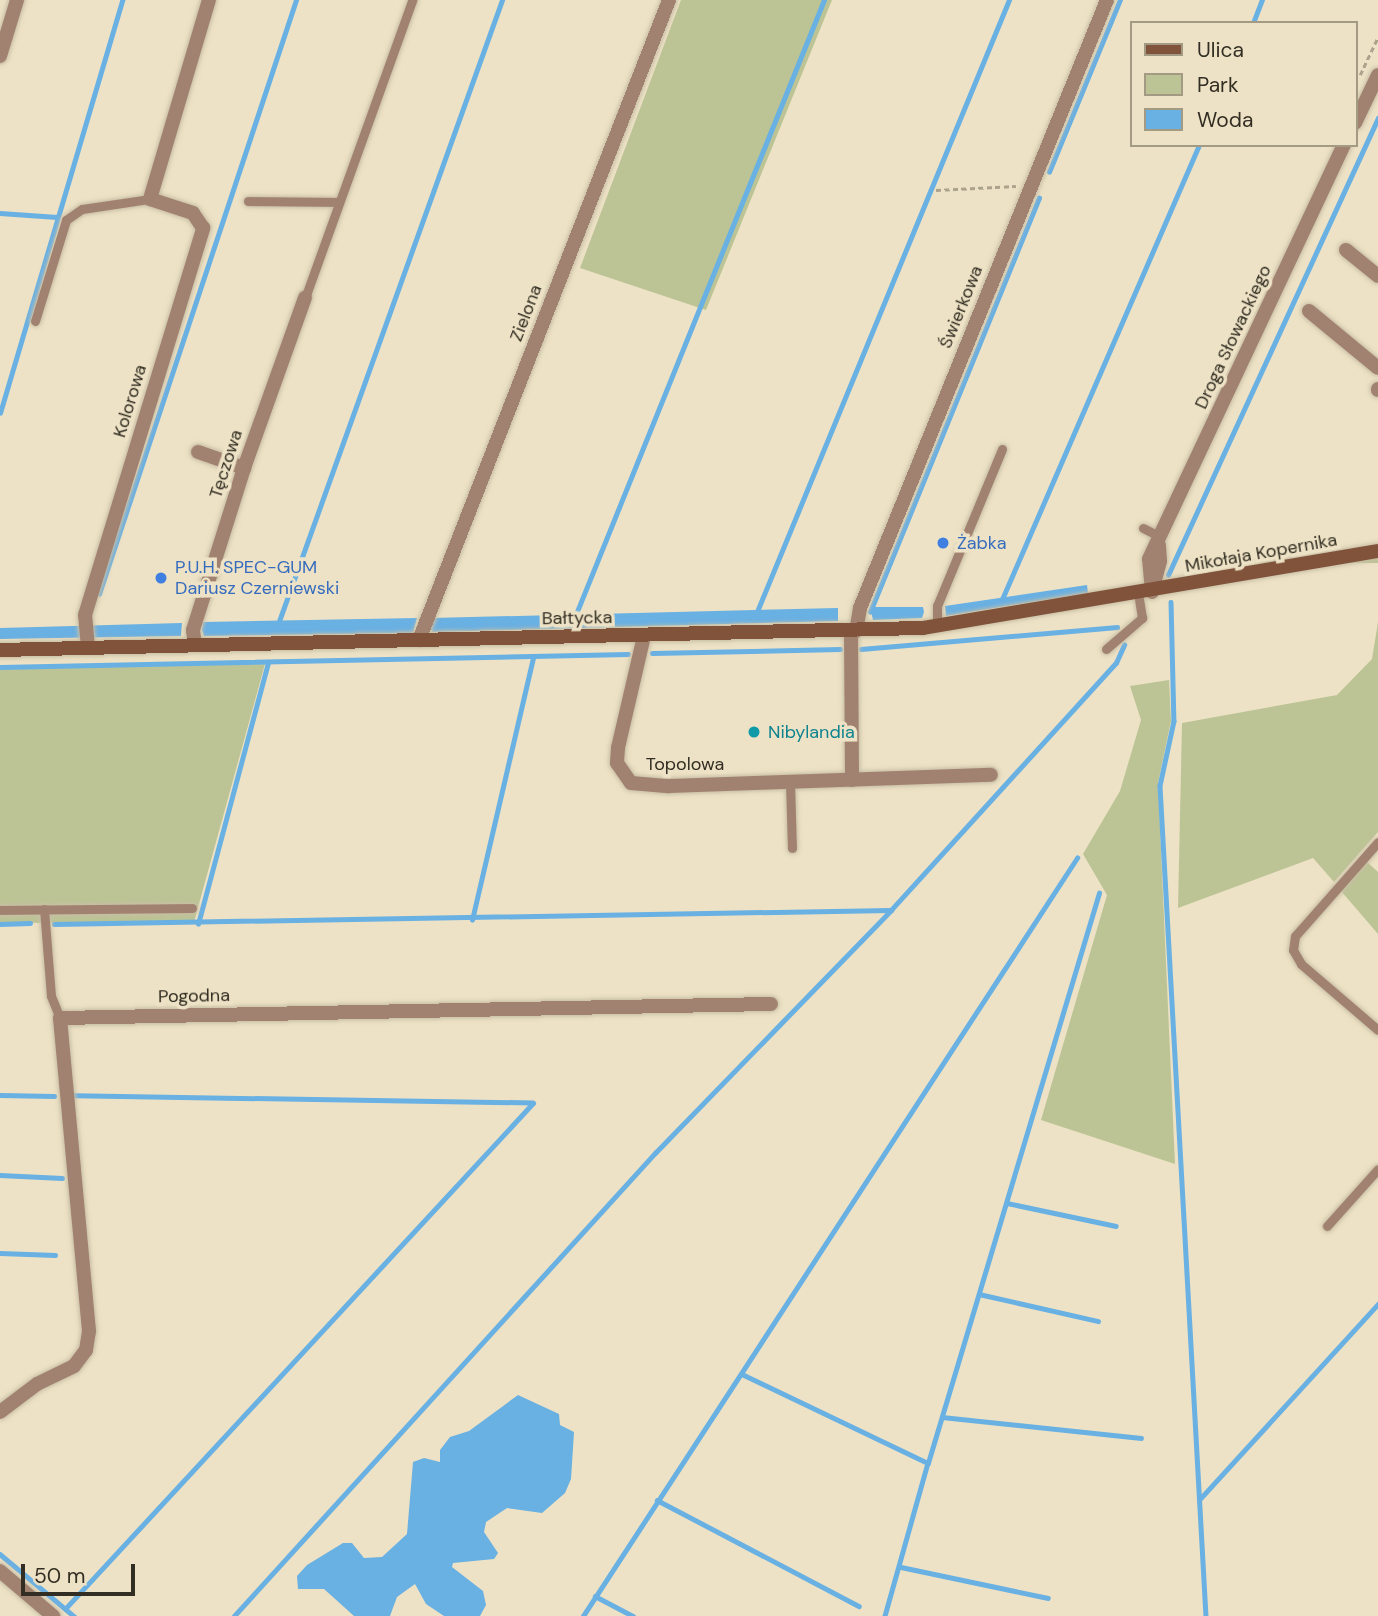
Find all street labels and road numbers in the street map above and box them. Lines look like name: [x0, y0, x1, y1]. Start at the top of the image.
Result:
street label: Świerkowa: [935, 262, 987, 352]
street label: Droga Słowackiego: [1190, 262, 1276, 412]
street label: Zielona: [505, 282, 547, 344]
street label: Kolorowa: [109, 362, 151, 440]
street label: Tęczowa: [205, 427, 247, 501]
street label: Mikołaja Kopernika: [1183, 529, 1339, 577]
street label: Bałtycka: [542, 607, 612, 629]
street label: Topolowa: [646, 753, 724, 775]
street label: Pogodna: [158, 985, 230, 1007]

